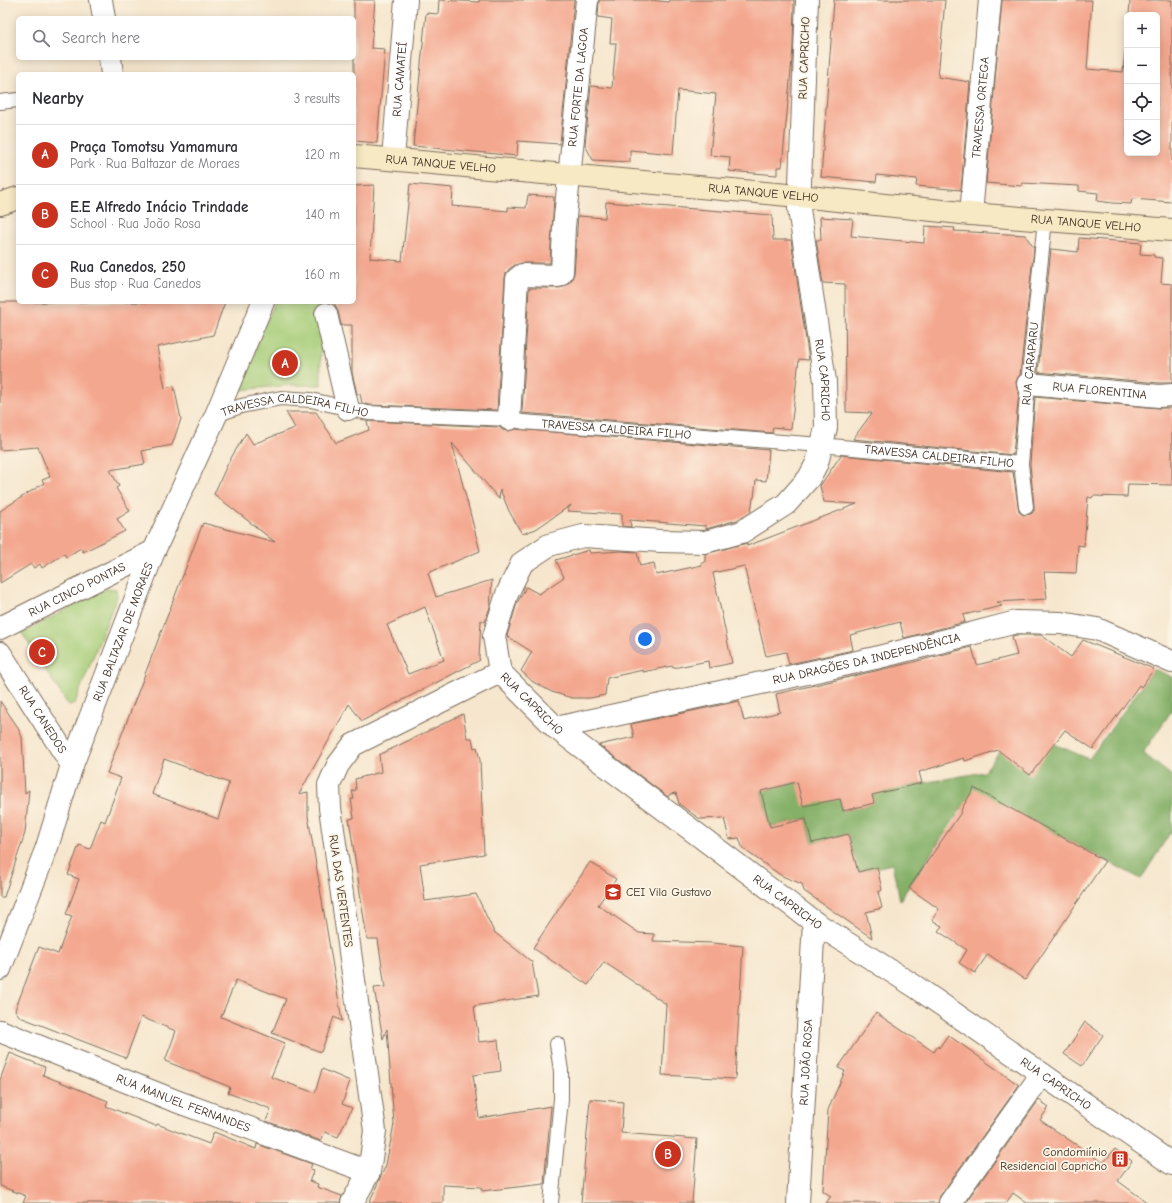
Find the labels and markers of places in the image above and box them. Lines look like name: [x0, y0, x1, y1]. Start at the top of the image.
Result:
pin: A: [272, 348, 298, 378]
pin: C: [29, 637, 55, 667]
school or university icon: CEI Vila Gustavo: [603, 882, 623, 902]
place label: CEI Vila Gustavo: [626, 885, 711, 899]
pin: B: [655, 1139, 681, 1169]
place label: Condomiínio Residencial Capricho: [1000, 1145, 1107, 1173]
building icon: Condomiínio Residencial Capricho: [1110, 1149, 1130, 1169]

